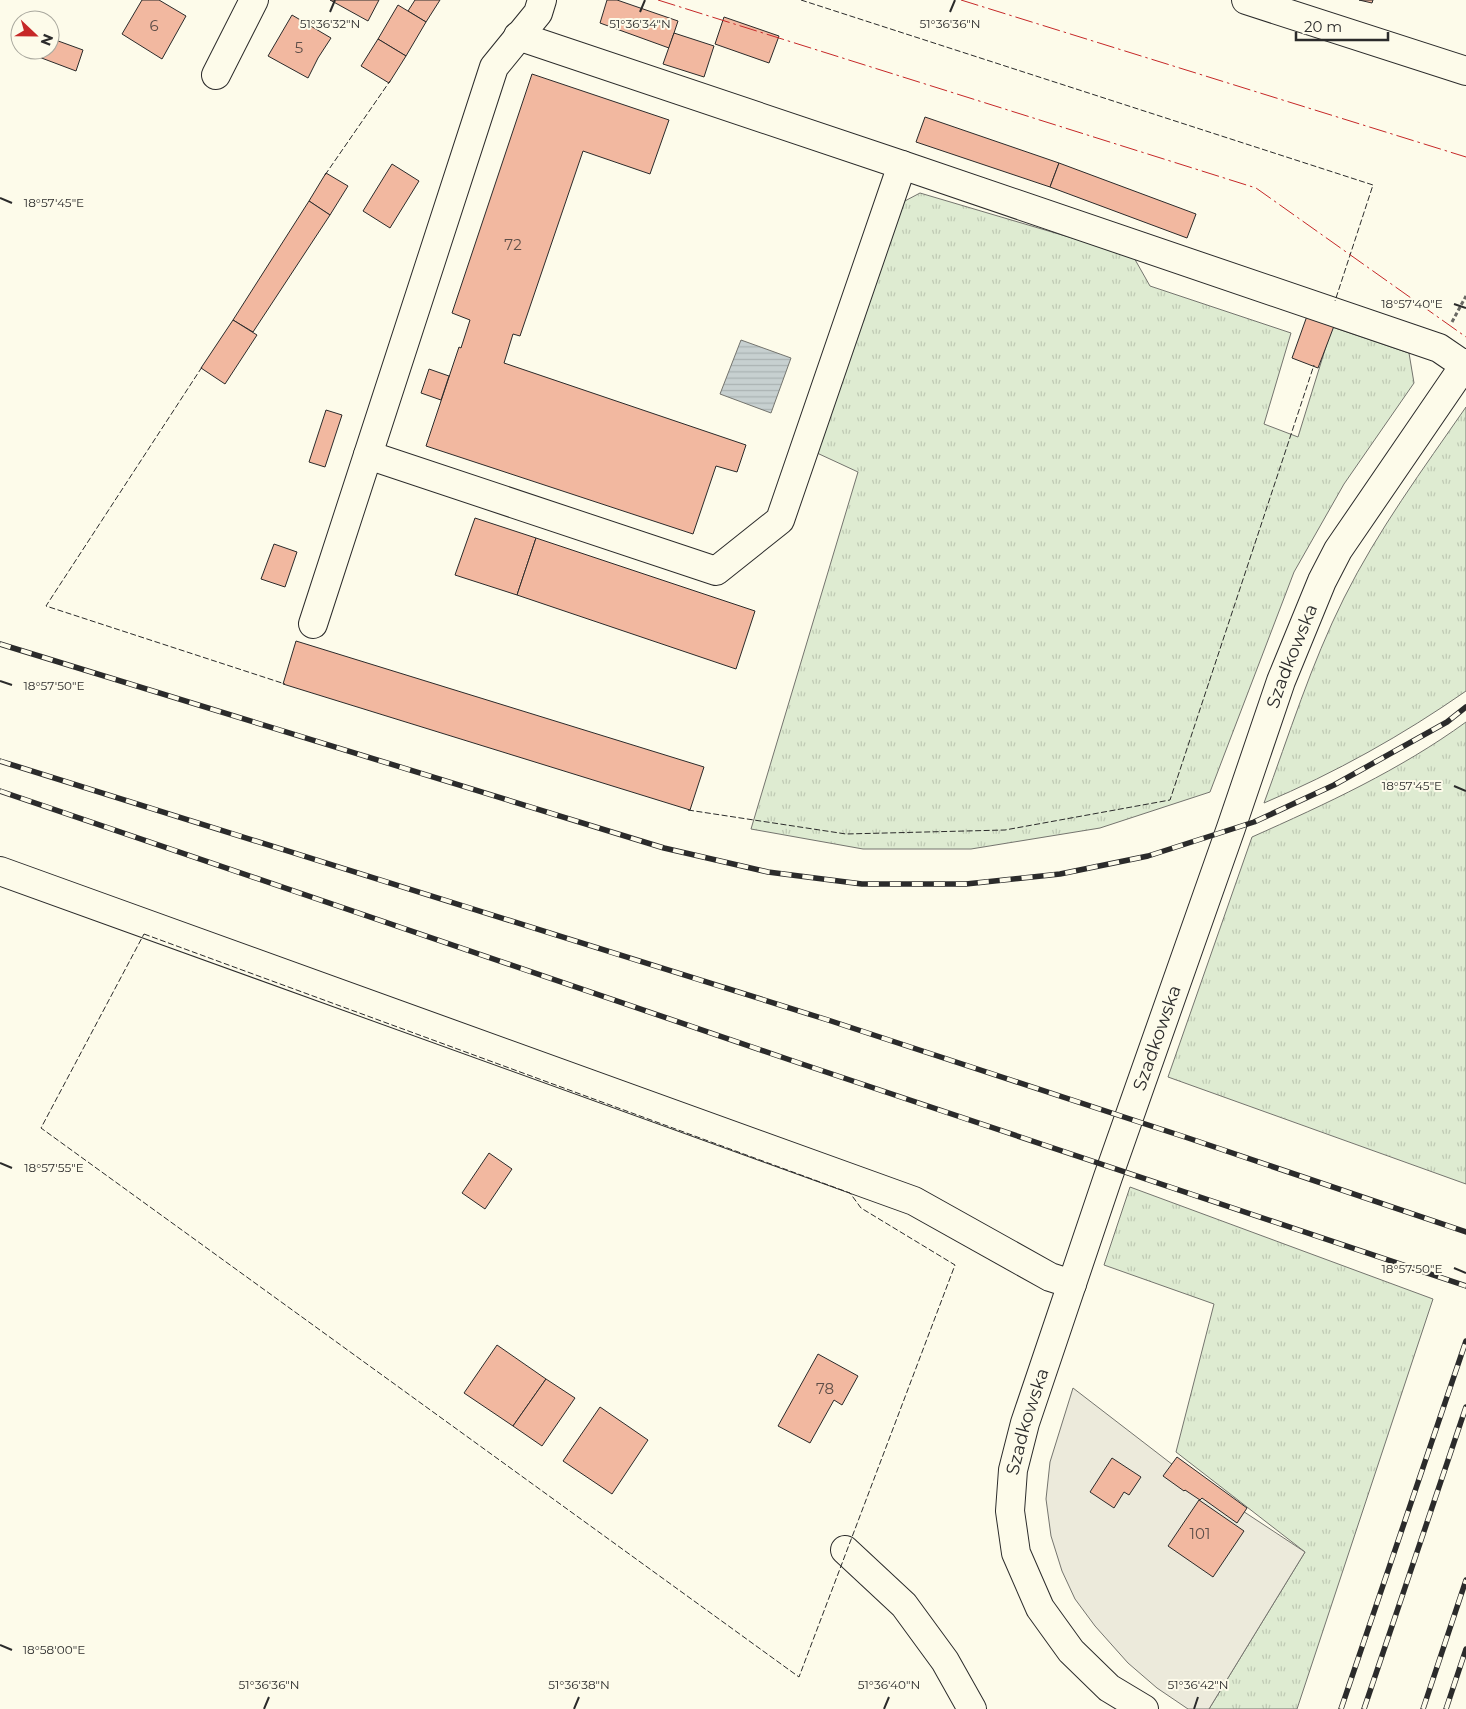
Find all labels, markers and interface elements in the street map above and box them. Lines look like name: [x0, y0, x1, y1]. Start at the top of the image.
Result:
north arrow: [10, 10, 60, 60]
scale bar: [1296, 10, 1388, 42]
house number: 6: [149, 16, 159, 35]
text: 51°36'32"N: [300, 16, 360, 31]
text: 51°36'34"N: [609, 16, 671, 31]
text: 51°36'36"N: [919, 16, 981, 31]
text: 20 m: [1304, 17, 1342, 36]
text: N: [37, 31, 58, 48]
house number: 5: [295, 38, 303, 57]
text: 18°57'45"E: [24, 195, 84, 210]
house number: 72: [504, 235, 522, 254]
text: 18°57'40"E: [1381, 296, 1443, 311]
street label: Szadkowska: [1262, 601, 1322, 711]
text: 18°57'50"E: [23, 678, 85, 693]
text: 18°57'45"E: [1382, 778, 1442, 793]
street label: Szadkowska: [1128, 982, 1186, 1094]
text: 18°57'55"E: [24, 1160, 84, 1175]
text: 18°57'50"E: [1381, 1261, 1443, 1276]
street label: Szadkowska: [1001, 1365, 1054, 1477]
house number: 78: [816, 1379, 834, 1398]
house number: 101: [1190, 1524, 1210, 1543]
text: 18°58'00"E: [23, 1642, 85, 1657]
text: 51°36'36"N: [238, 1677, 300, 1692]
text: 51°36'38"N: [548, 1677, 610, 1692]
text: 51°36'40"N: [858, 1677, 920, 1692]
text: 51°36'42"N: [1167, 1677, 1229, 1692]

